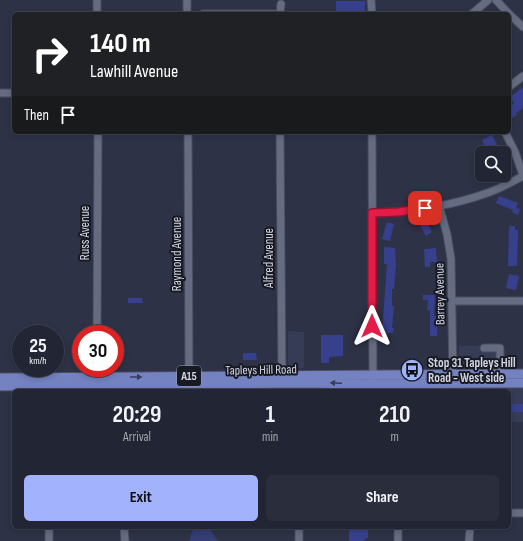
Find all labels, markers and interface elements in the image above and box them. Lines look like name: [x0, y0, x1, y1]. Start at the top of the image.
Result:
text: 140 m: [90, 27, 151, 60]
icon: right: [24, 28, 76, 80]
text: Lawhill Avenue: [90, 61, 178, 82]
icon: arrive: [57, 104, 79, 126]
text: Then: [24, 106, 49, 125]
map controls: [475, 146, 511, 182]
button: search: [475, 146, 511, 182]
pin: [408, 191, 442, 225]
icon: arrive: [414, 197, 436, 219]
street label: Russ Avenue: [77, 206, 93, 260]
street label: Raymond Avenue: [169, 217, 185, 291]
street label: Alfred Avenue: [261, 228, 277, 289]
street label: Barrey Avenue: [431, 263, 449, 325]
position arrow: [351, 305, 393, 347]
speed limit sign: 30: [72, 325, 124, 377]
text: 25: [29, 334, 47, 358]
text: km/h: [29, 355, 47, 367]
place label: Stop 31 Tapleys Hill Road - West side: [428, 355, 516, 386]
bus stop icon: Stop 31 Tapleys Hill Road - West side: [399, 357, 425, 383]
street label: Tapleys Hill Road: [225, 361, 297, 379]
road number: A15: [177, 366, 201, 386]
one-way arrow: [130, 374, 143, 380]
one-way arrow: [329, 380, 342, 386]
text: 20:29: [113, 400, 161, 429]
text: 1: [266, 400, 275, 429]
text: 210: [379, 400, 410, 429]
text: Arrival: [123, 429, 151, 445]
text: min: [262, 429, 278, 445]
text: m: [391, 429, 399, 445]
button: Exit: [24, 475, 258, 521]
button: Share: [266, 475, 499, 521]

